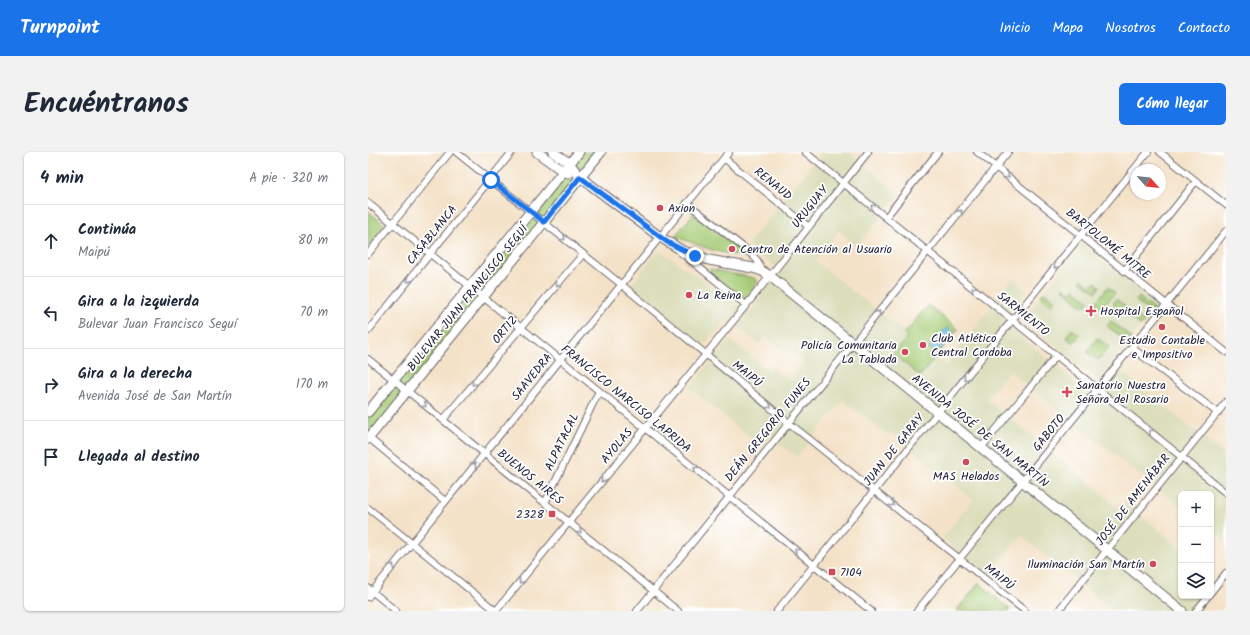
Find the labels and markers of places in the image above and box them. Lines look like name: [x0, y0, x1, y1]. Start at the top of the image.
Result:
place label: Axion: [668, 199, 695, 218]
marker: Axion: [655, 203, 665, 213]
place label: Centro de Atención al Usuario: [740, 240, 892, 259]
marker: Centro de Atención al Usuario: [727, 244, 737, 254]
place label: La Reina: [697, 286, 742, 305]
marker: La Reina: [684, 290, 694, 300]
place label: Hospital Español: [1100, 302, 1184, 321]
marker: Hospital Español: [1085, 305, 1097, 317]
marker: Estudio Contable e Impositivo: [1157, 322, 1167, 332]
place label: Club Atlético Central Cordoba: [931, 329, 1012, 362]
place label: Estudio Contable e Impositivo: [1119, 331, 1205, 364]
place label: Policía Comunitaria La Tablada: [801, 336, 897, 369]
marker: Club Atlético Central Cordoba: [918, 340, 928, 350]
marker: Policía Comunitaria La Tablada: [900, 347, 910, 357]
place label: Sanatorio Nuestra Señora del Rosario: [1076, 376, 1169, 409]
marker: Sanatorio Nuestra Señora del Rosario: [1061, 386, 1073, 398]
marker: MAS Helados: [961, 457, 971, 467]
place label: MAS Helados: [933, 467, 999, 486]
place label: 2328: [516, 505, 545, 524]
marker: 2328: [547, 509, 557, 519]
place label: Iluminación San Martín: [1027, 555, 1145, 574]
marker: Iluminación San Martín: [1148, 559, 1158, 569]
place label: 7104: [840, 563, 862, 582]
marker: 7104: [827, 567, 837, 577]

